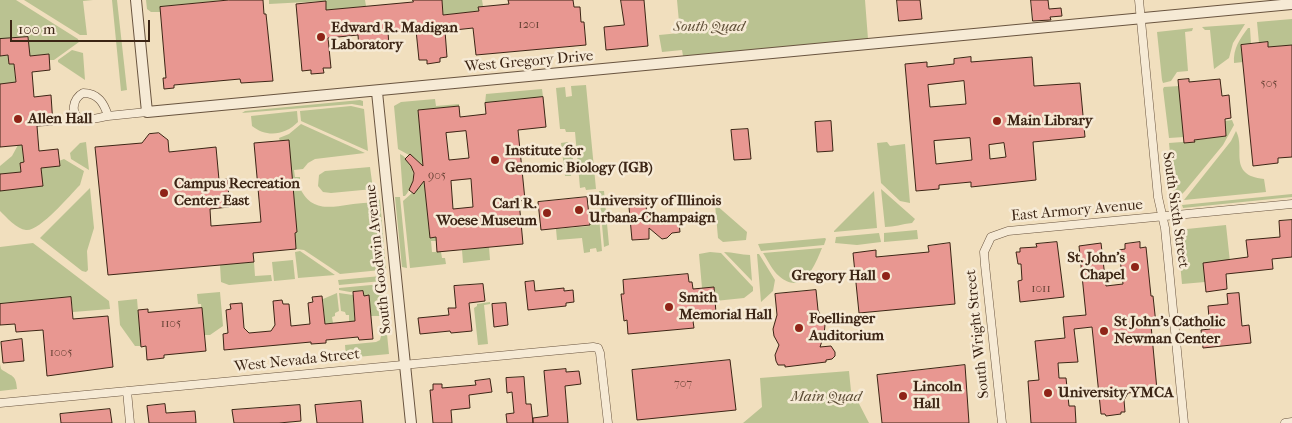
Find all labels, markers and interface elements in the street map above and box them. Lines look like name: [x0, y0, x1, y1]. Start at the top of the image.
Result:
scale bar: [12, 10, 152, 42]
house number: 1201: [518, 18, 540, 32]
park label: South Quad: [673, 18, 745, 36]
place label: Edward R. Madigan Laboratory: [331, 19, 458, 54]
text: 100 m: [18, 20, 56, 38]
marker: Edward R. Madigan Laboratory: [315, 31, 327, 43]
street label: West Gregory Drive: [464, 47, 594, 77]
house number: 505: [1261, 77, 1277, 91]
place label: Allen Hall: [28, 110, 92, 128]
place label: Main Library: [1007, 112, 1093, 130]
marker: Allen Hall: [12, 113, 24, 125]
marker: Main Library: [991, 115, 1003, 127]
place label: Institute for Genomic Biology (IGB): [505, 142, 653, 177]
street label: South Sixth Street: [1158, 151, 1192, 269]
marker: Institute for Genomic Biology (IGB): [489, 154, 501, 166]
house number: 905: [428, 169, 446, 183]
place label: Campus Recreation Center East: [174, 175, 300, 210]
street label: South Goodwin Avenue: [362, 183, 396, 335]
marker: Campus Recreation Center East: [158, 187, 170, 199]
place label: University of Illinois Urbana-Champaign: [589, 192, 721, 227]
place label: Carl R. Woese Museum: [436, 195, 537, 230]
street label: East Armory Avenue: [1010, 196, 1144, 226]
marker: University of Illinois Urbana-Champaign: [573, 204, 585, 216]
marker: Carl R. Woese Museum: [541, 207, 553, 219]
place label: St. John's Chapel: [1067, 249, 1125, 284]
marker: St. John's Chapel: [1129, 261, 1141, 273]
place label: Gregory Hall: [792, 267, 876, 285]
street label: South Wright Street: [962, 269, 994, 399]
marker: Gregory Hall: [880, 270, 892, 282]
house number: 1011: [1031, 282, 1051, 296]
place label: Smith Memorial Hall: [679, 289, 772, 324]
marker: Smith Memorial Hall: [663, 301, 675, 313]
place label: Foellinger Auditorium: [809, 310, 884, 345]
place label: St John's Catholic Newman Center: [1114, 313, 1225, 348]
house number: 1105: [161, 317, 181, 331]
marker: Foellinger Auditorium: [793, 322, 805, 334]
marker: St John's Catholic Newman Center: [1098, 325, 1110, 337]
street label: West Nevada Street: [233, 345, 361, 377]
house number: 1005: [50, 346, 72, 360]
house number: 707: [674, 377, 692, 391]
place label: Lincoln Hall: [913, 378, 962, 413]
place label: University YMCA: [1058, 384, 1174, 402]
marker: University YMCA: [1042, 387, 1054, 399]
park label: Main Quad: [791, 388, 861, 406]
marker: Lincoln Hall: [897, 390, 909, 402]

